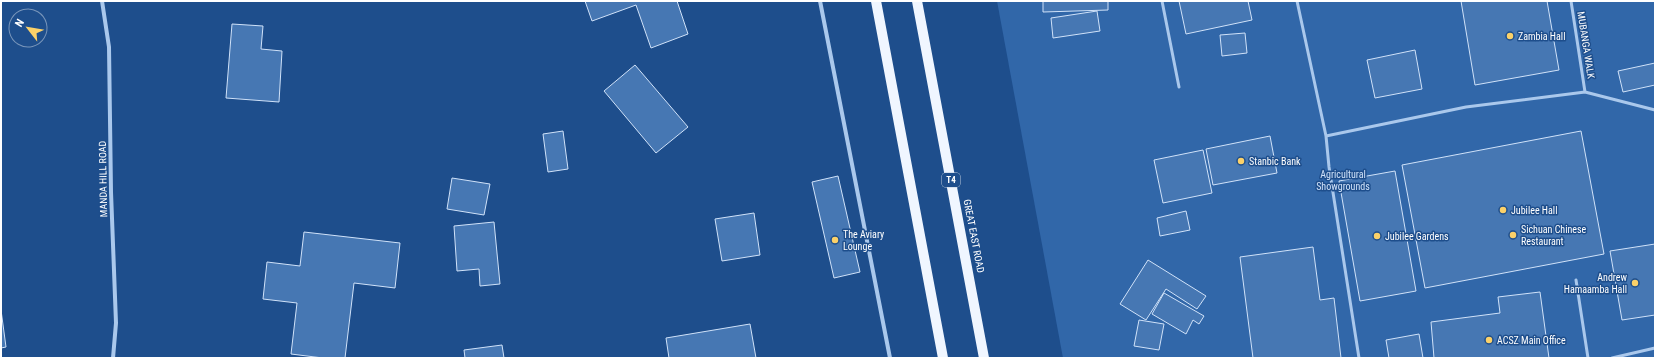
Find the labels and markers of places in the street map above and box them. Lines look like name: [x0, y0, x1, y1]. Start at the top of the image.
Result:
marker: Zambia Hall: [1505, 31, 1515, 41]
place label: Zambia Hall: [1518, 31, 1565, 42]
marker: Stanbic Bank: [1236, 156, 1246, 166]
place label: Stanbic Bank: [1249, 156, 1301, 167]
marker: Jubilee Hall: [1498, 205, 1508, 215]
place label: Jubilee Hall: [1511, 205, 1557, 216]
place label: Sichuan Chinese Restaurant: [1521, 224, 1587, 247]
place label: The Aviary Lounge: [843, 229, 884, 252]
marker: Sichuan Chinese Restaurant: [1508, 230, 1518, 240]
marker: Jubilee Gardens: [1372, 231, 1382, 241]
place label: Jubilee Gardens: [1385, 231, 1449, 242]
marker: The Aviary Lounge: [830, 235, 840, 245]
place label: Andrew Hamaamba Hall: [1564, 272, 1627, 295]
marker: Andrew Hamaamba Hall: [1630, 278, 1640, 288]
marker: ACSZ Main Office: [1484, 335, 1494, 345]
place label: ACSZ Main Office: [1497, 335, 1566, 346]

